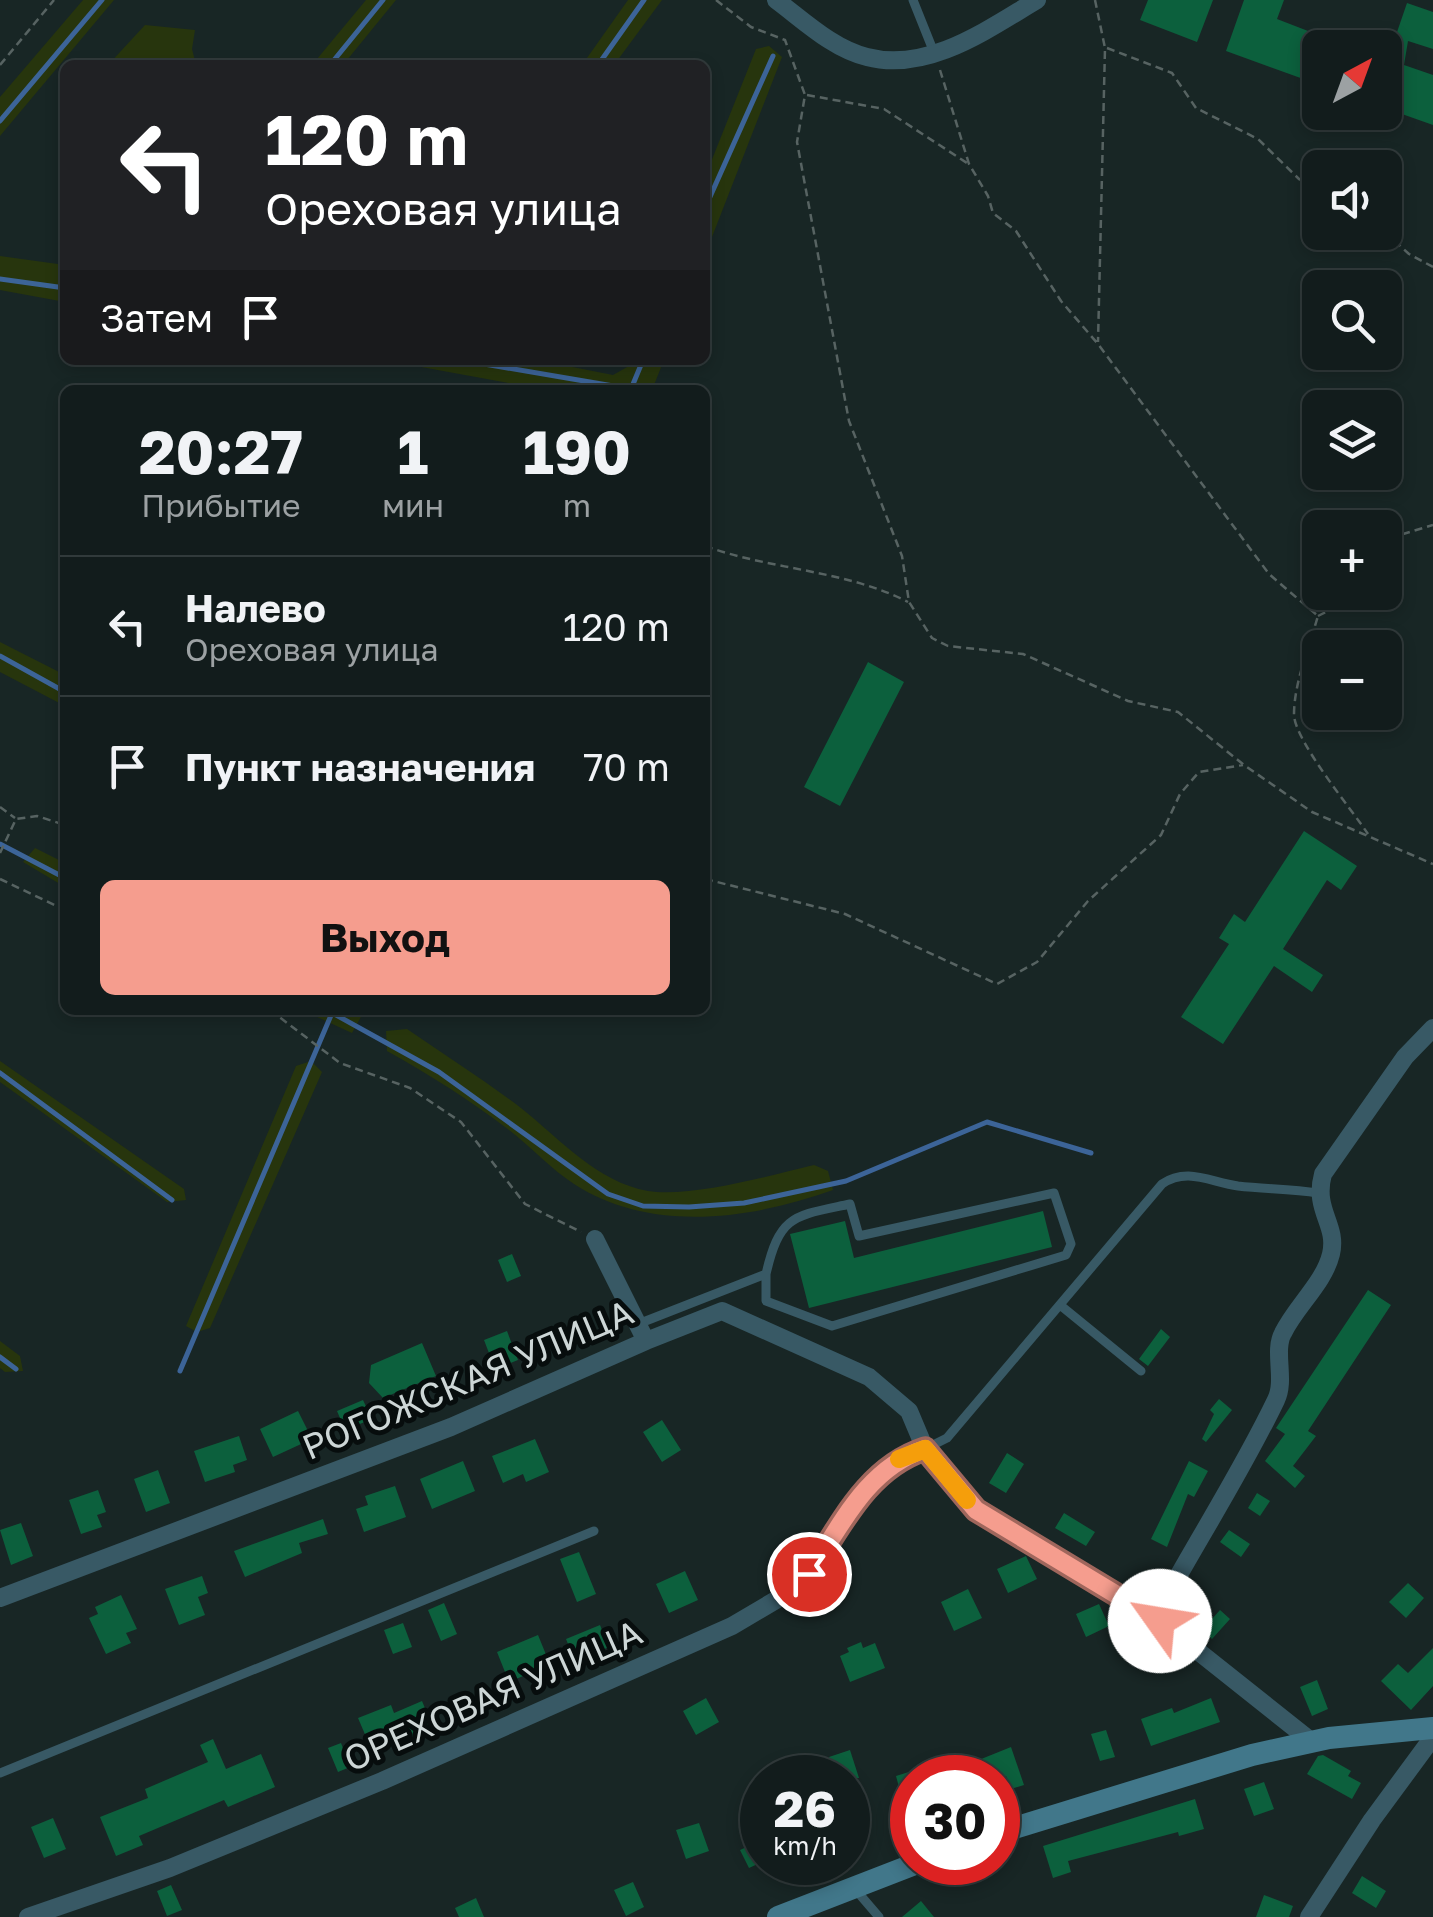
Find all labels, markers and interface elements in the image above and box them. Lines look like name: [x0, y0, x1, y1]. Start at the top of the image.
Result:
north arrow: [1302, 30, 1402, 130]
map controls: [1302, 30, 1402, 730]
text: 120 m: [265, 96, 468, 180]
icon: left: [100, 100, 230, 230]
button: sound: [1302, 150, 1402, 250]
text: Ореховая улица: [265, 181, 622, 235]
button: search: [1302, 270, 1402, 370]
icon: arrive: [233, 290, 288, 345]
text: Затем: [100, 295, 213, 340]
button: layers: [1302, 390, 1402, 490]
text: 20:27: [139, 415, 303, 487]
text: 1: [398, 415, 428, 487]
text: 190: [523, 415, 631, 487]
text: Прибытие: [141, 486, 301, 524]
text: мин: [382, 486, 444, 524]
text: m: [563, 486, 591, 524]
button: +: [1302, 510, 1402, 610]
text: Налево: [185, 585, 326, 630]
icon: left: [100, 599, 155, 654]
text: 120 m: [563, 604, 670, 649]
text: Ореховая улица: [185, 630, 439, 668]
button: −: [1302, 630, 1402, 730]
icon: arrive: [100, 739, 155, 794]
text: Пункт назначения: [185, 744, 535, 789]
text: 70 m: [583, 744, 670, 789]
button: Выход: [100, 880, 670, 995]
street label: РОГОЖСКАЯ УЛИЦА: [296, 1290, 639, 1468]
pin: [767, 1532, 852, 1617]
icon: arrive: [782, 1547, 837, 1602]
position arrow: [1108, 1569, 1212, 1673]
street label: ОРЕХОВАЯ УЛИЦА: [337, 1610, 648, 1780]
speed limit sign: 30: [890, 1755, 1020, 1885]
text: 26: [774, 1778, 836, 1838]
text: km/h: [773, 1830, 837, 1861]

